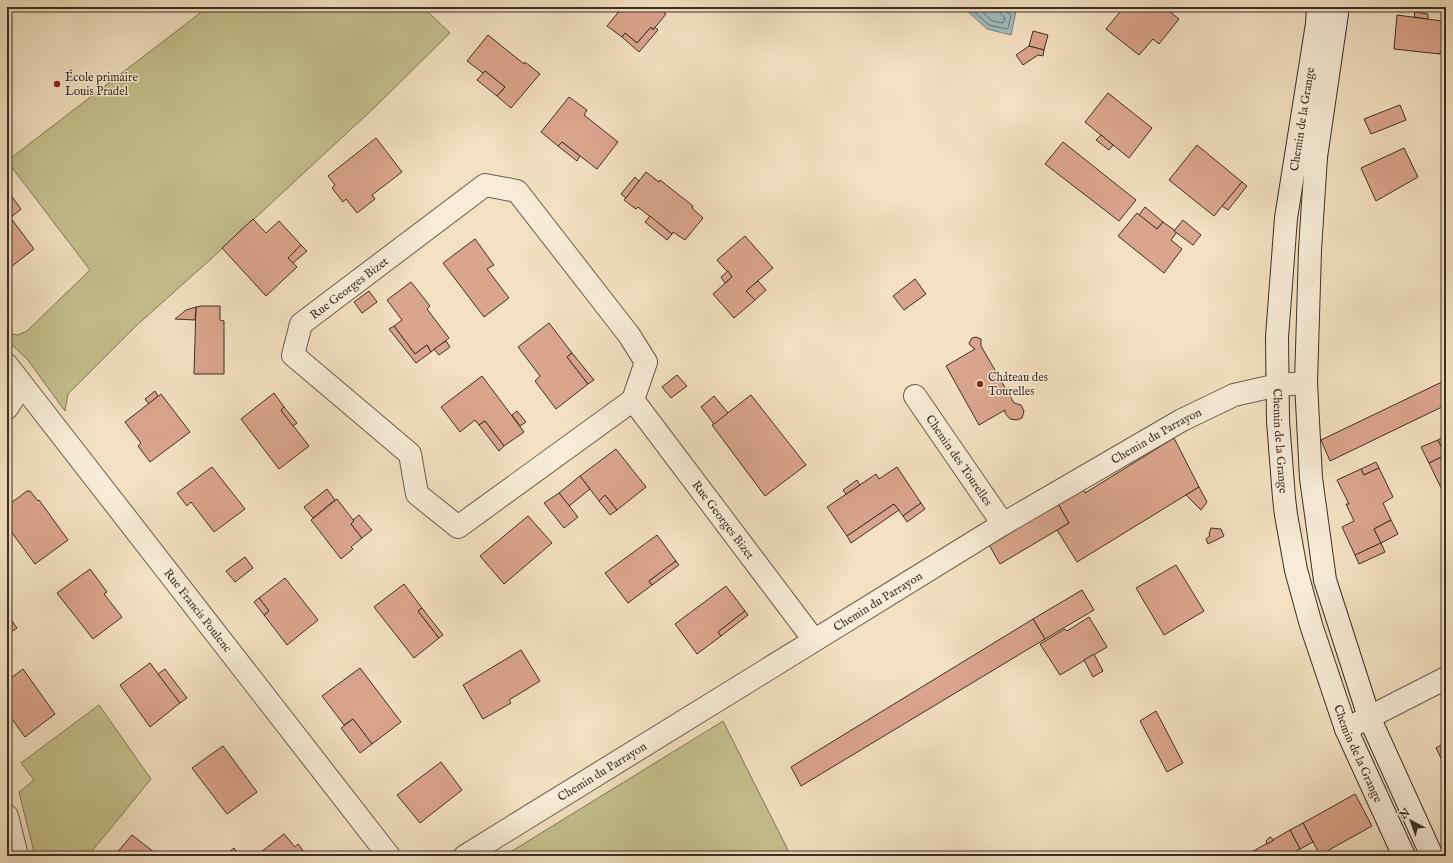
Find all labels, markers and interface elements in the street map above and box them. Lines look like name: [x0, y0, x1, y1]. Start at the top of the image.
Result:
street label: Chemin de la Grange: [1287, 66, 1318, 172]
place label: École primaire Louis Pradel: [65, 69, 138, 99]
marker: École primaire Louis Pradel: [52, 79, 62, 89]
street label: Rue Georges Bizet: [307, 254, 392, 323]
place label: Château des Tourelles: [988, 370, 1048, 399]
marker: Château des Tourelles: [975, 379, 985, 389]
street label: Chemin de la Grange: [1270, 388, 1291, 495]
street label: Chemin du Parrayon: [1108, 404, 1205, 468]
street label: Chemin des Tourelles: [922, 412, 995, 509]
street label: Rue Georges Bizet: [688, 478, 757, 562]
street label: Rue Francis Poulenc: [160, 566, 235, 656]
street label: Chemin du Parrayon: [831, 568, 926, 635]
street label: Chemin de la Grange: [1330, 703, 1386, 805]
street label: Chemin du Parrayon: [555, 738, 650, 805]
north arrow: [1391, 801, 1431, 841]
text: N: [1396, 805, 1414, 823]

